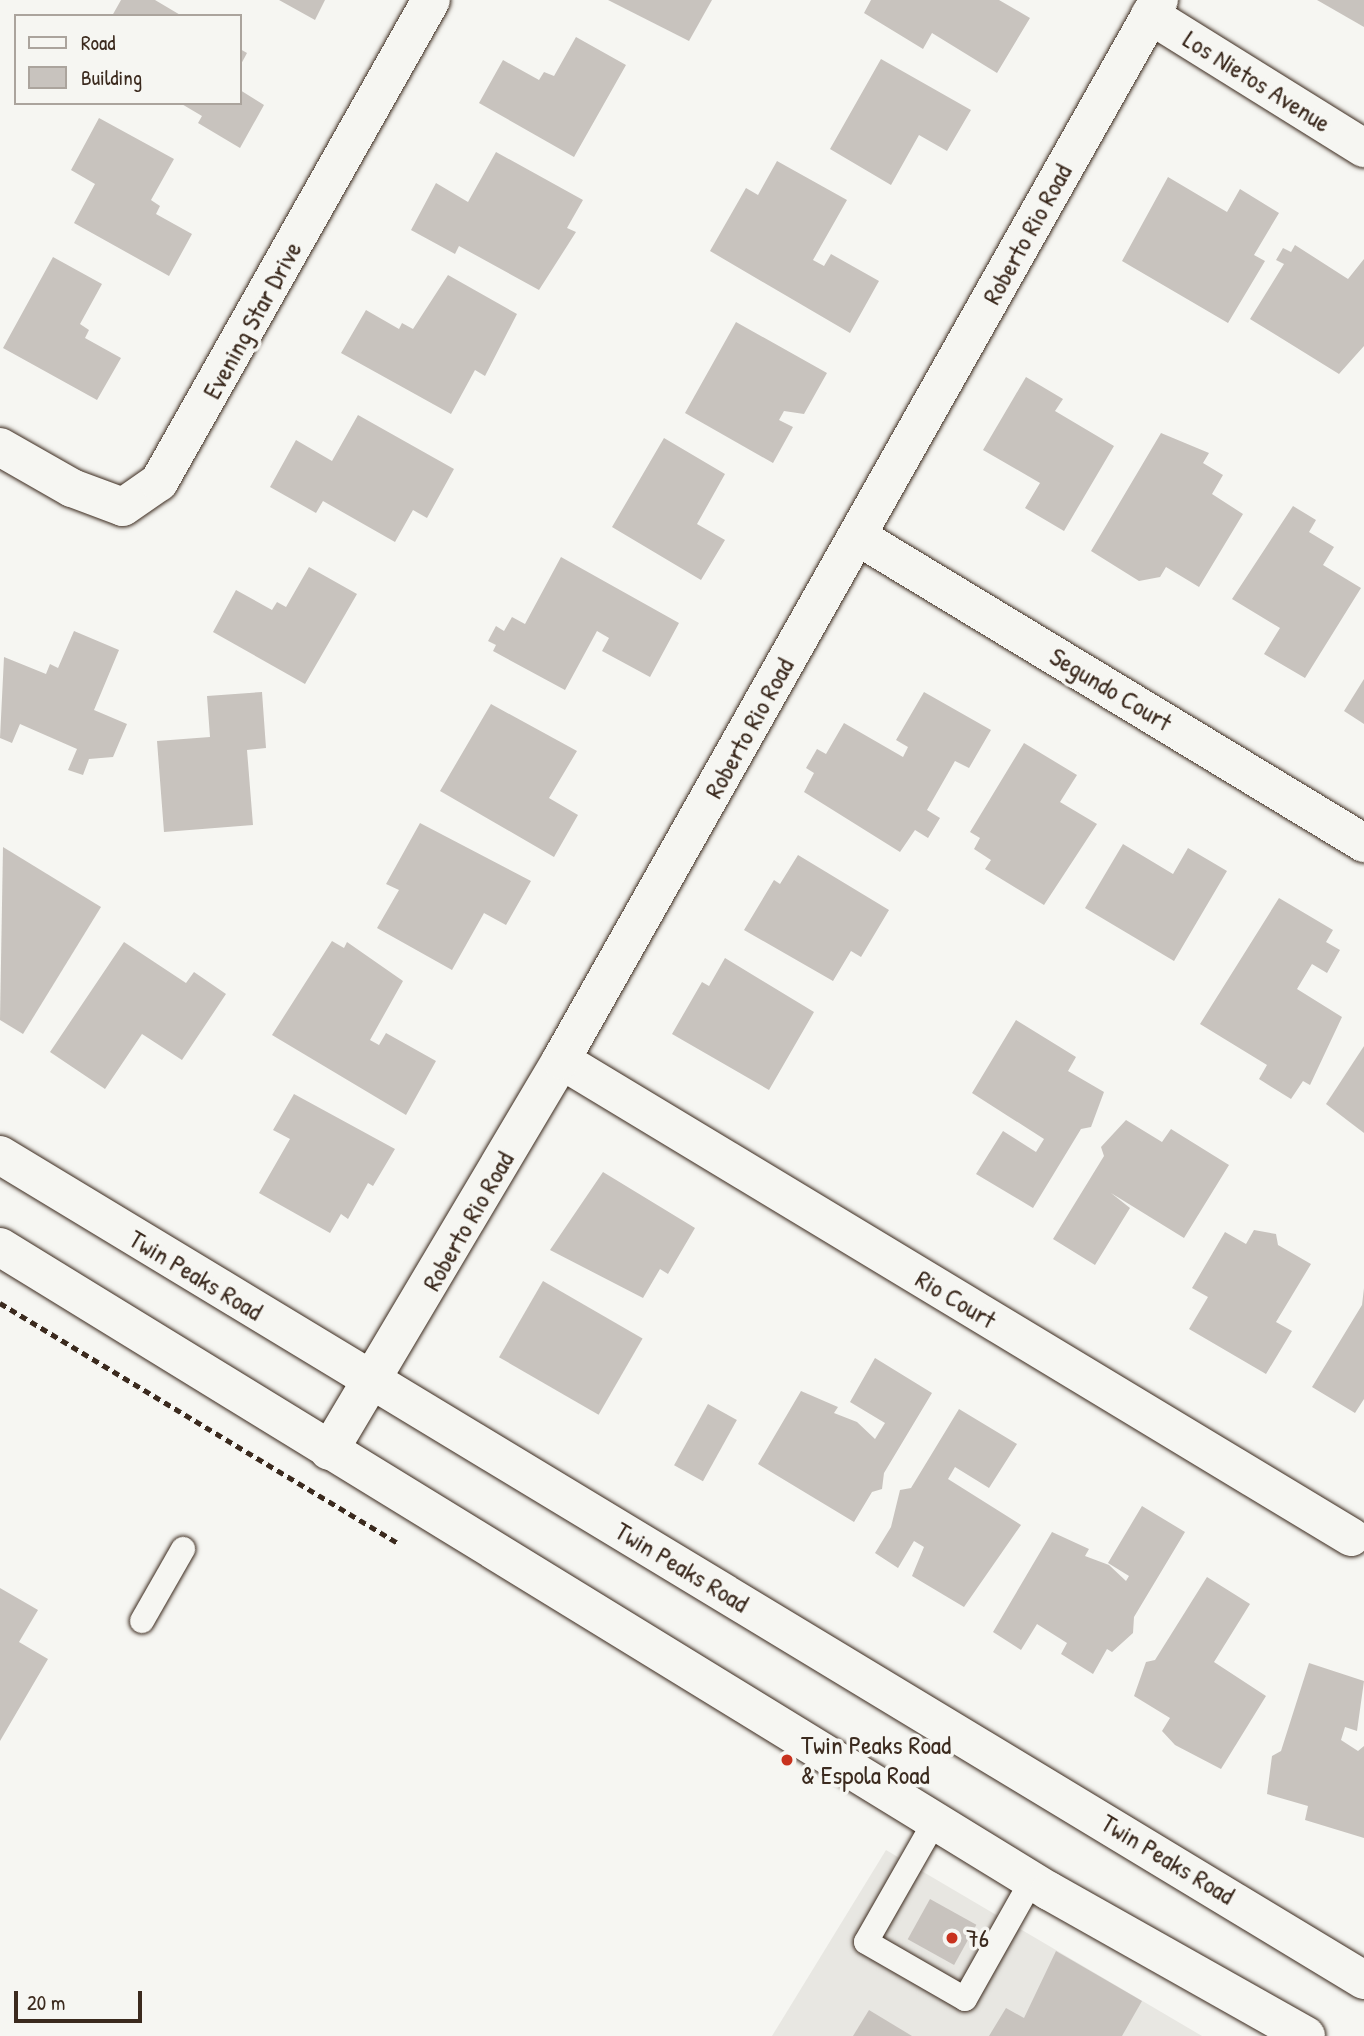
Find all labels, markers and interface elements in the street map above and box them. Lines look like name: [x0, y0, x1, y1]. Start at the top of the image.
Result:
legend: [14, 14, 242, 105]
street label: Los Nietos Avenue: [1178, 23, 1336, 139]
text: Road: [81, 28, 115, 57]
text: Building: [81, 63, 142, 92]
street label: Roberto Rio Road: [976, 158, 1078, 310]
street label: Evening Star Drive: [196, 236, 308, 404]
street label: Segundo Court: [1044, 640, 1178, 738]
street label: Roberto Rio Road: [698, 652, 800, 804]
street label: Roberto Rio Road: [416, 1146, 520, 1296]
street label: Twin Peaks Road: [124, 1223, 268, 1327]
street label: Rio Court: [910, 1263, 1002, 1335]
street label: Twin Peaks Road: [610, 1515, 754, 1619]
place label: Twin Peaks Road & Espola Road: [801, 1729, 951, 1790]
marker: Twin Peaks Road & Espola Road: [779, 1752, 795, 1768]
street label: Twin Peaks Road: [1096, 1807, 1240, 1911]
place label: 76: [966, 1922, 989, 1954]
marker: 76: [944, 1930, 960, 1946]
scale bar: [18, 1976, 145, 2020]
text: 20 m: [27, 1988, 65, 2017]

